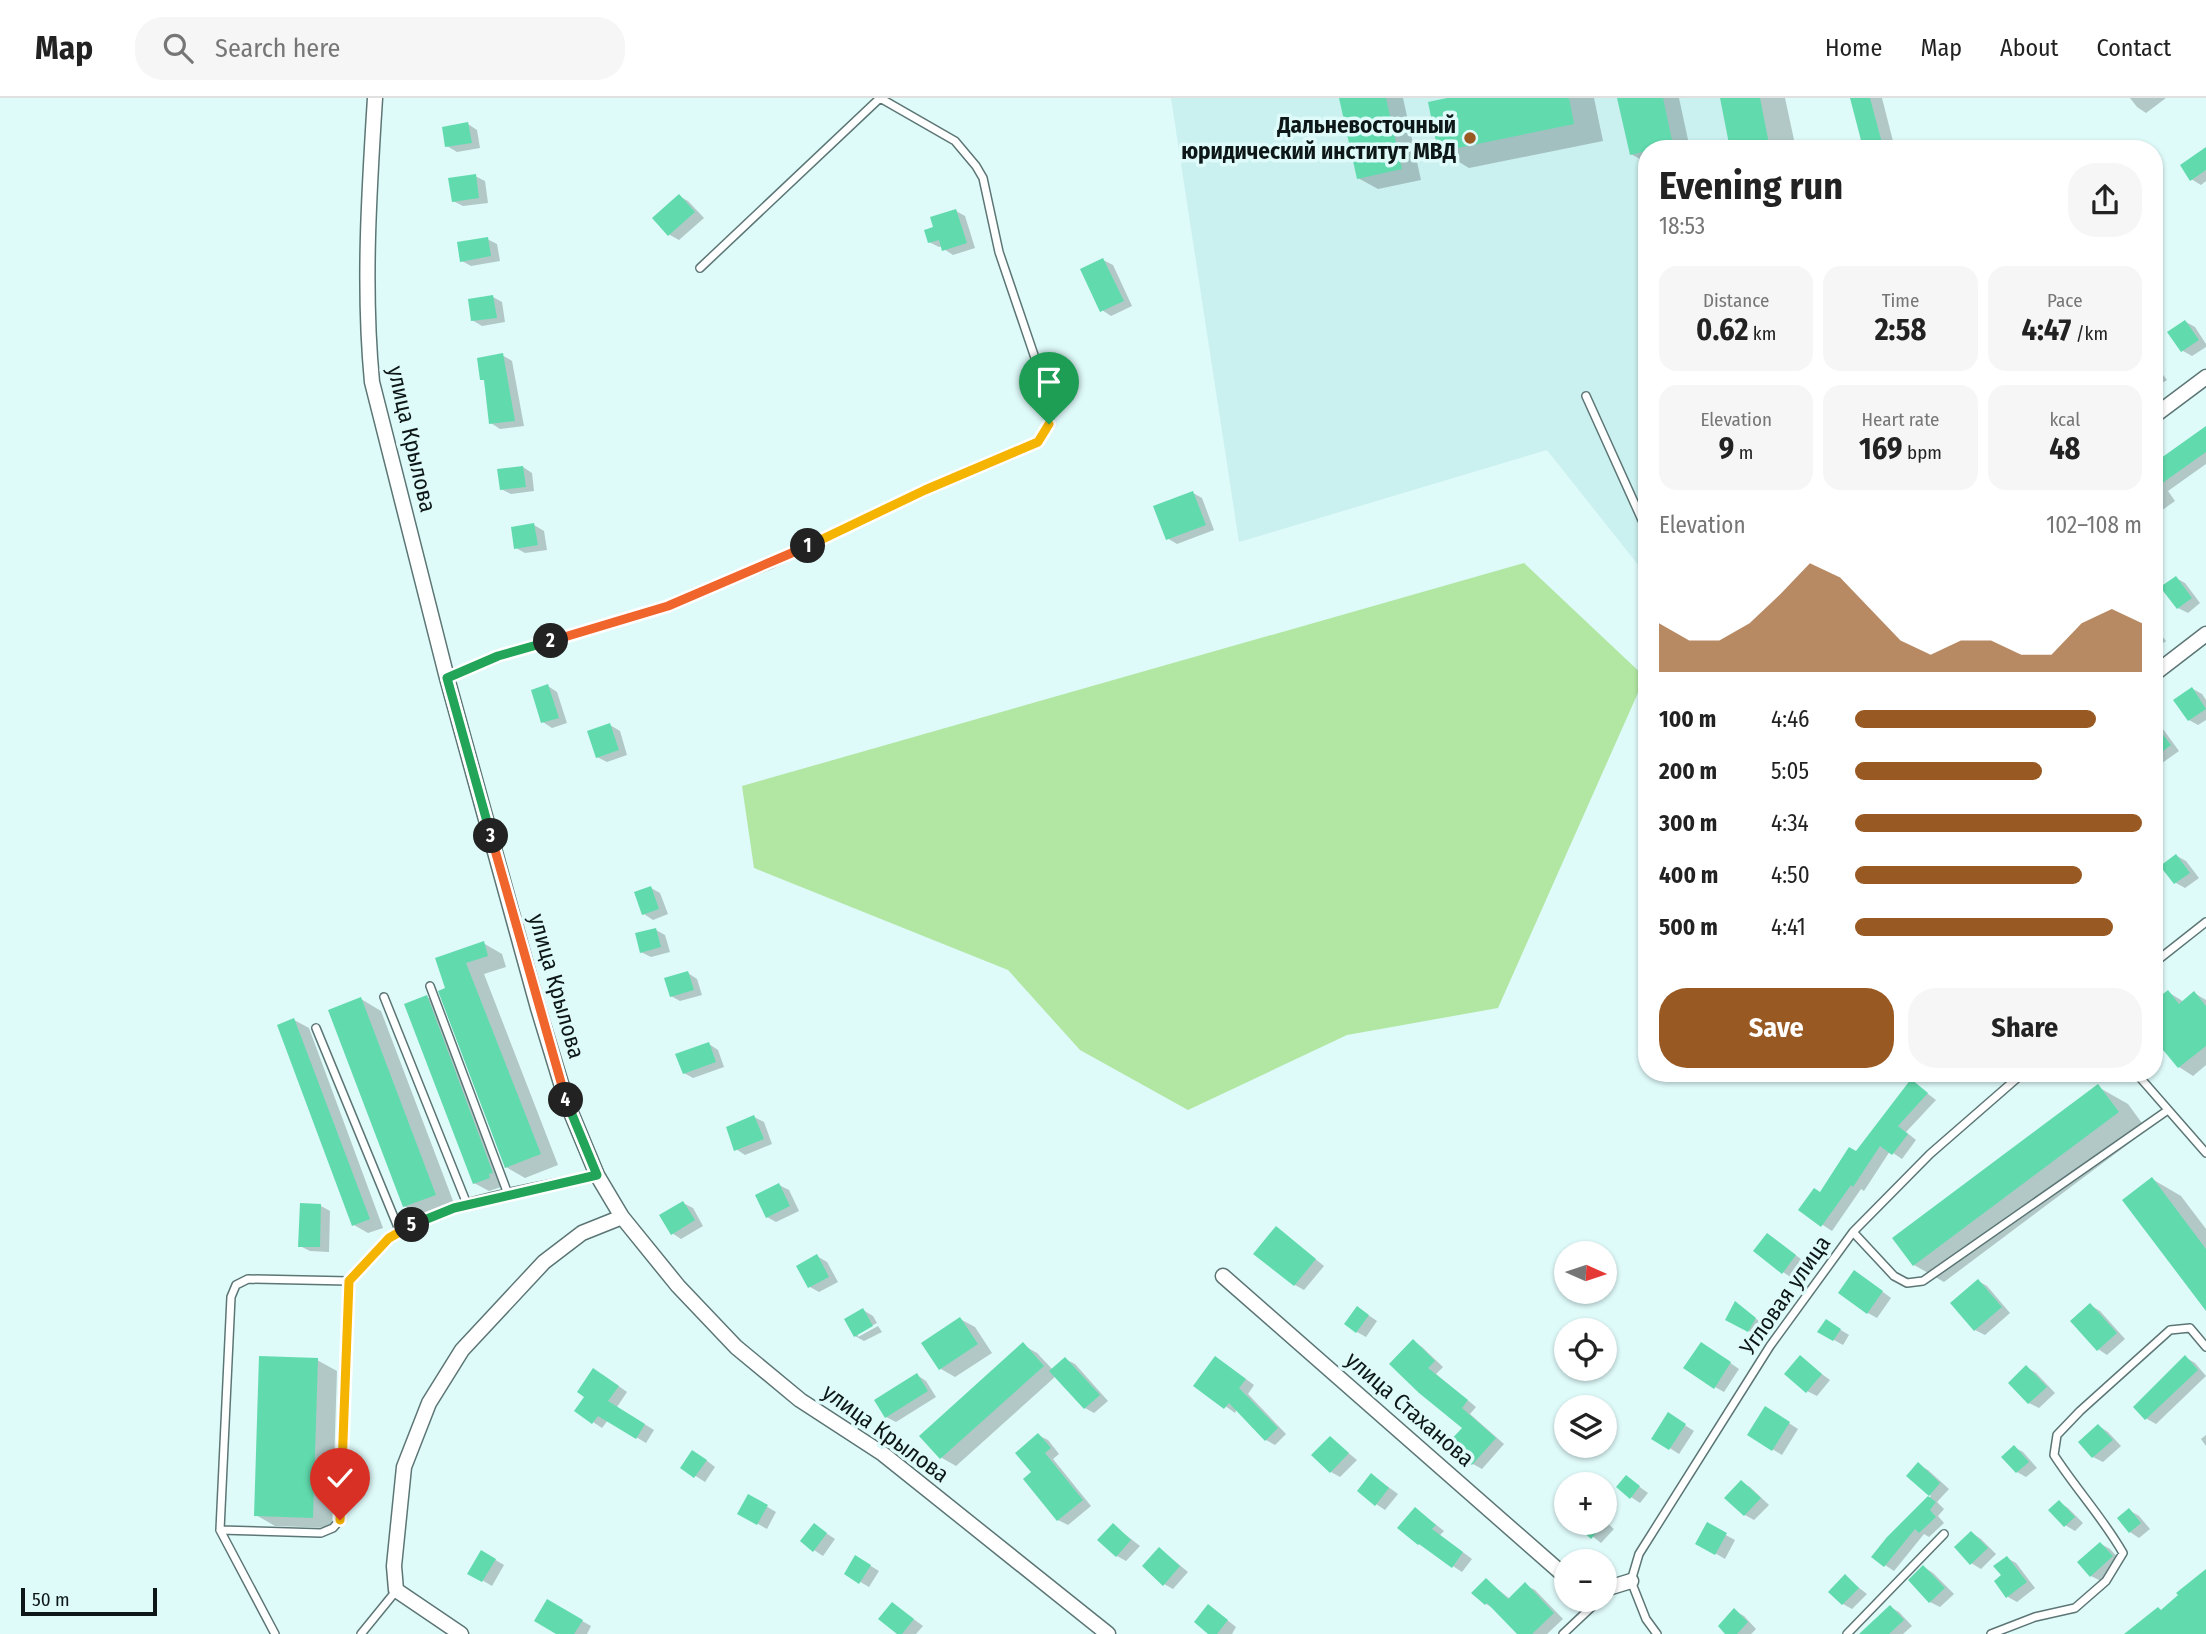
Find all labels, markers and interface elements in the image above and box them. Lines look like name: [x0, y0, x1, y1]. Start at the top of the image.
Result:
search box: [135, 17, 625, 80]
text: Map: [35, 28, 93, 68]
icon: search: [159, 29, 197, 67]
text: Search here: [215, 33, 340, 64]
text: Home: [1825, 34, 1882, 62]
text: Map: [1920, 34, 1962, 62]
text: About: [2000, 34, 2058, 62]
text: Contact: [2096, 34, 2171, 62]
place label: Дальневосточный юридический институт МВД: [1181, 111, 1456, 165]
marker: Дальневосточный юридический институт МВД: [1462, 130, 1478, 146]
text: Evening run: [1659, 163, 1843, 209]
button: share: [2068, 163, 2142, 237]
text: 18:53: [1659, 212, 1705, 240]
text: Distance: [1703, 289, 1769, 312]
text: Time: [1882, 289, 1919, 312]
text: Pace: [2047, 289, 2083, 312]
text: 0.62: [1696, 312, 1748, 348]
text: 2:58: [1875, 312, 1926, 348]
text: 4:47: [2022, 312, 2071, 348]
text: km: [1748, 322, 1776, 345]
text: /km: [2071, 322, 2108, 345]
pin: [1019, 352, 1079, 424]
street label: улица Крылова: [382, 363, 442, 515]
icon: arrive: [1030, 363, 1068, 401]
text: Elevation: [1700, 408, 1772, 431]
text: Heart rate: [1861, 408, 1940, 431]
text: kcal: [2049, 408, 2080, 431]
text: 9: [1719, 431, 1734, 467]
text: 169: [1859, 431, 1903, 467]
text: 48: [2049, 431, 2080, 467]
text: m: [1734, 441, 1753, 464]
text: bpm: [1903, 441, 1942, 464]
text: Elevation: [1659, 511, 1746, 539]
text: 102–108 m: [2046, 511, 2142, 539]
pin: 1: [790, 528, 826, 564]
text: 1: [803, 534, 812, 557]
pin: 2: [534, 624, 568, 658]
text: 2: [546, 629, 555, 652]
text: 100 m: [1659, 705, 1716, 733]
text: 4:46: [1771, 705, 1809, 733]
text: 200 m: [1659, 757, 1717, 785]
text: 5:05: [1771, 757, 1809, 785]
text: 300 m: [1659, 809, 1717, 837]
text: 4:34: [1771, 809, 1809, 837]
pin: 3: [474, 818, 508, 854]
text: 3: [486, 824, 495, 847]
text: 400 m: [1659, 861, 1718, 889]
text: 4:50: [1771, 861, 1810, 889]
street label: улица Крылова: [523, 910, 591, 1062]
text: 500 m: [1659, 913, 1718, 941]
text: 4:41: [1771, 913, 1806, 941]
button: Save: [1659, 988, 1894, 1068]
button: Share: [1908, 988, 2142, 1068]
pin: 4: [548, 1082, 584, 1118]
text: 4: [561, 1088, 570, 1111]
pin: 5: [394, 1208, 430, 1242]
text: 5: [407, 1213, 416, 1236]
street label: Угловая улица: [1733, 1230, 1836, 1361]
north arrow: [1554, 1241, 1617, 1304]
map controls: [1554, 1241, 1617, 1612]
button: locate: [1554, 1318, 1617, 1381]
street label: улица Стаханова: [1340, 1346, 1480, 1472]
street label: улица Крылова: [817, 1378, 955, 1488]
button: layers: [1554, 1395, 1617, 1458]
pin: [310, 1448, 370, 1520]
icon: check: [321, 1459, 359, 1497]
button: +: [1554, 1472, 1617, 1535]
button: −: [1554, 1549, 1617, 1612]
scale bar: [21, 1585, 158, 1617]
text: 50 m: [32, 1588, 70, 1611]

